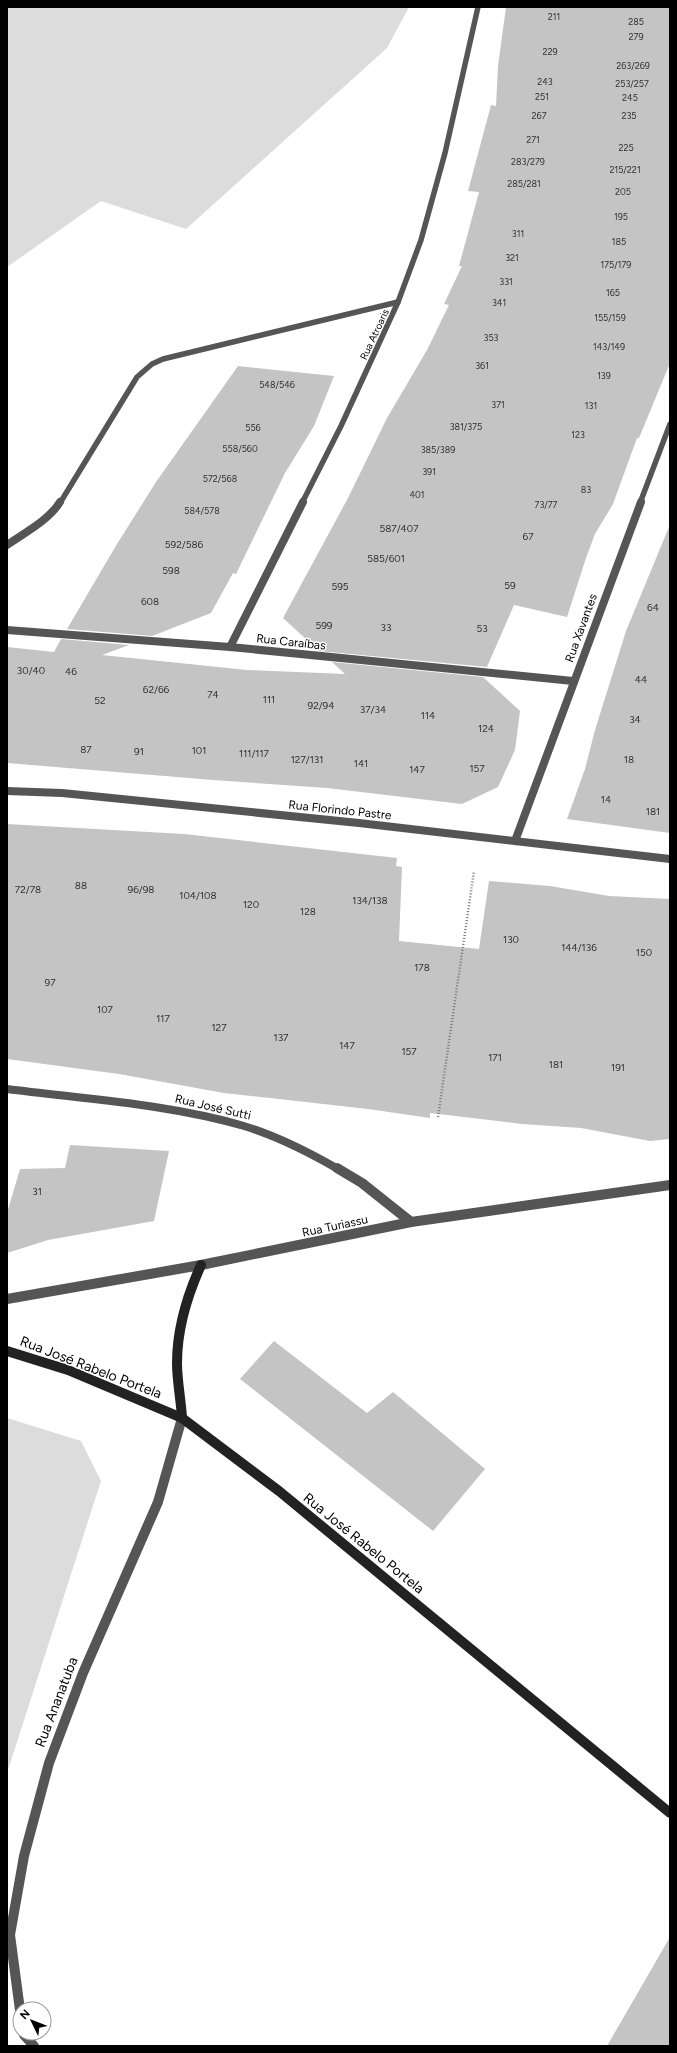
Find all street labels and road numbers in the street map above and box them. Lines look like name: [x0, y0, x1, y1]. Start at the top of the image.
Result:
street label: Rua Atroaris: [357, 306, 392, 362]
street label: Rua Xavantes: [562, 591, 600, 664]
street label: Rua Caraíbas: [256, 631, 327, 653]
street label: Rua Florindo Pastre: [288, 798, 393, 822]
street label: Rua José Sutti: [174, 1091, 252, 1123]
street label: Rua Turiassu: [301, 1212, 369, 1240]
street label: Rua José Rabelo Portela: [18, 1333, 164, 1402]
street label: Rua José Rabelo Portela: [300, 1489, 428, 1597]
street label: Rua Ananatuba: [32, 1655, 81, 1750]

